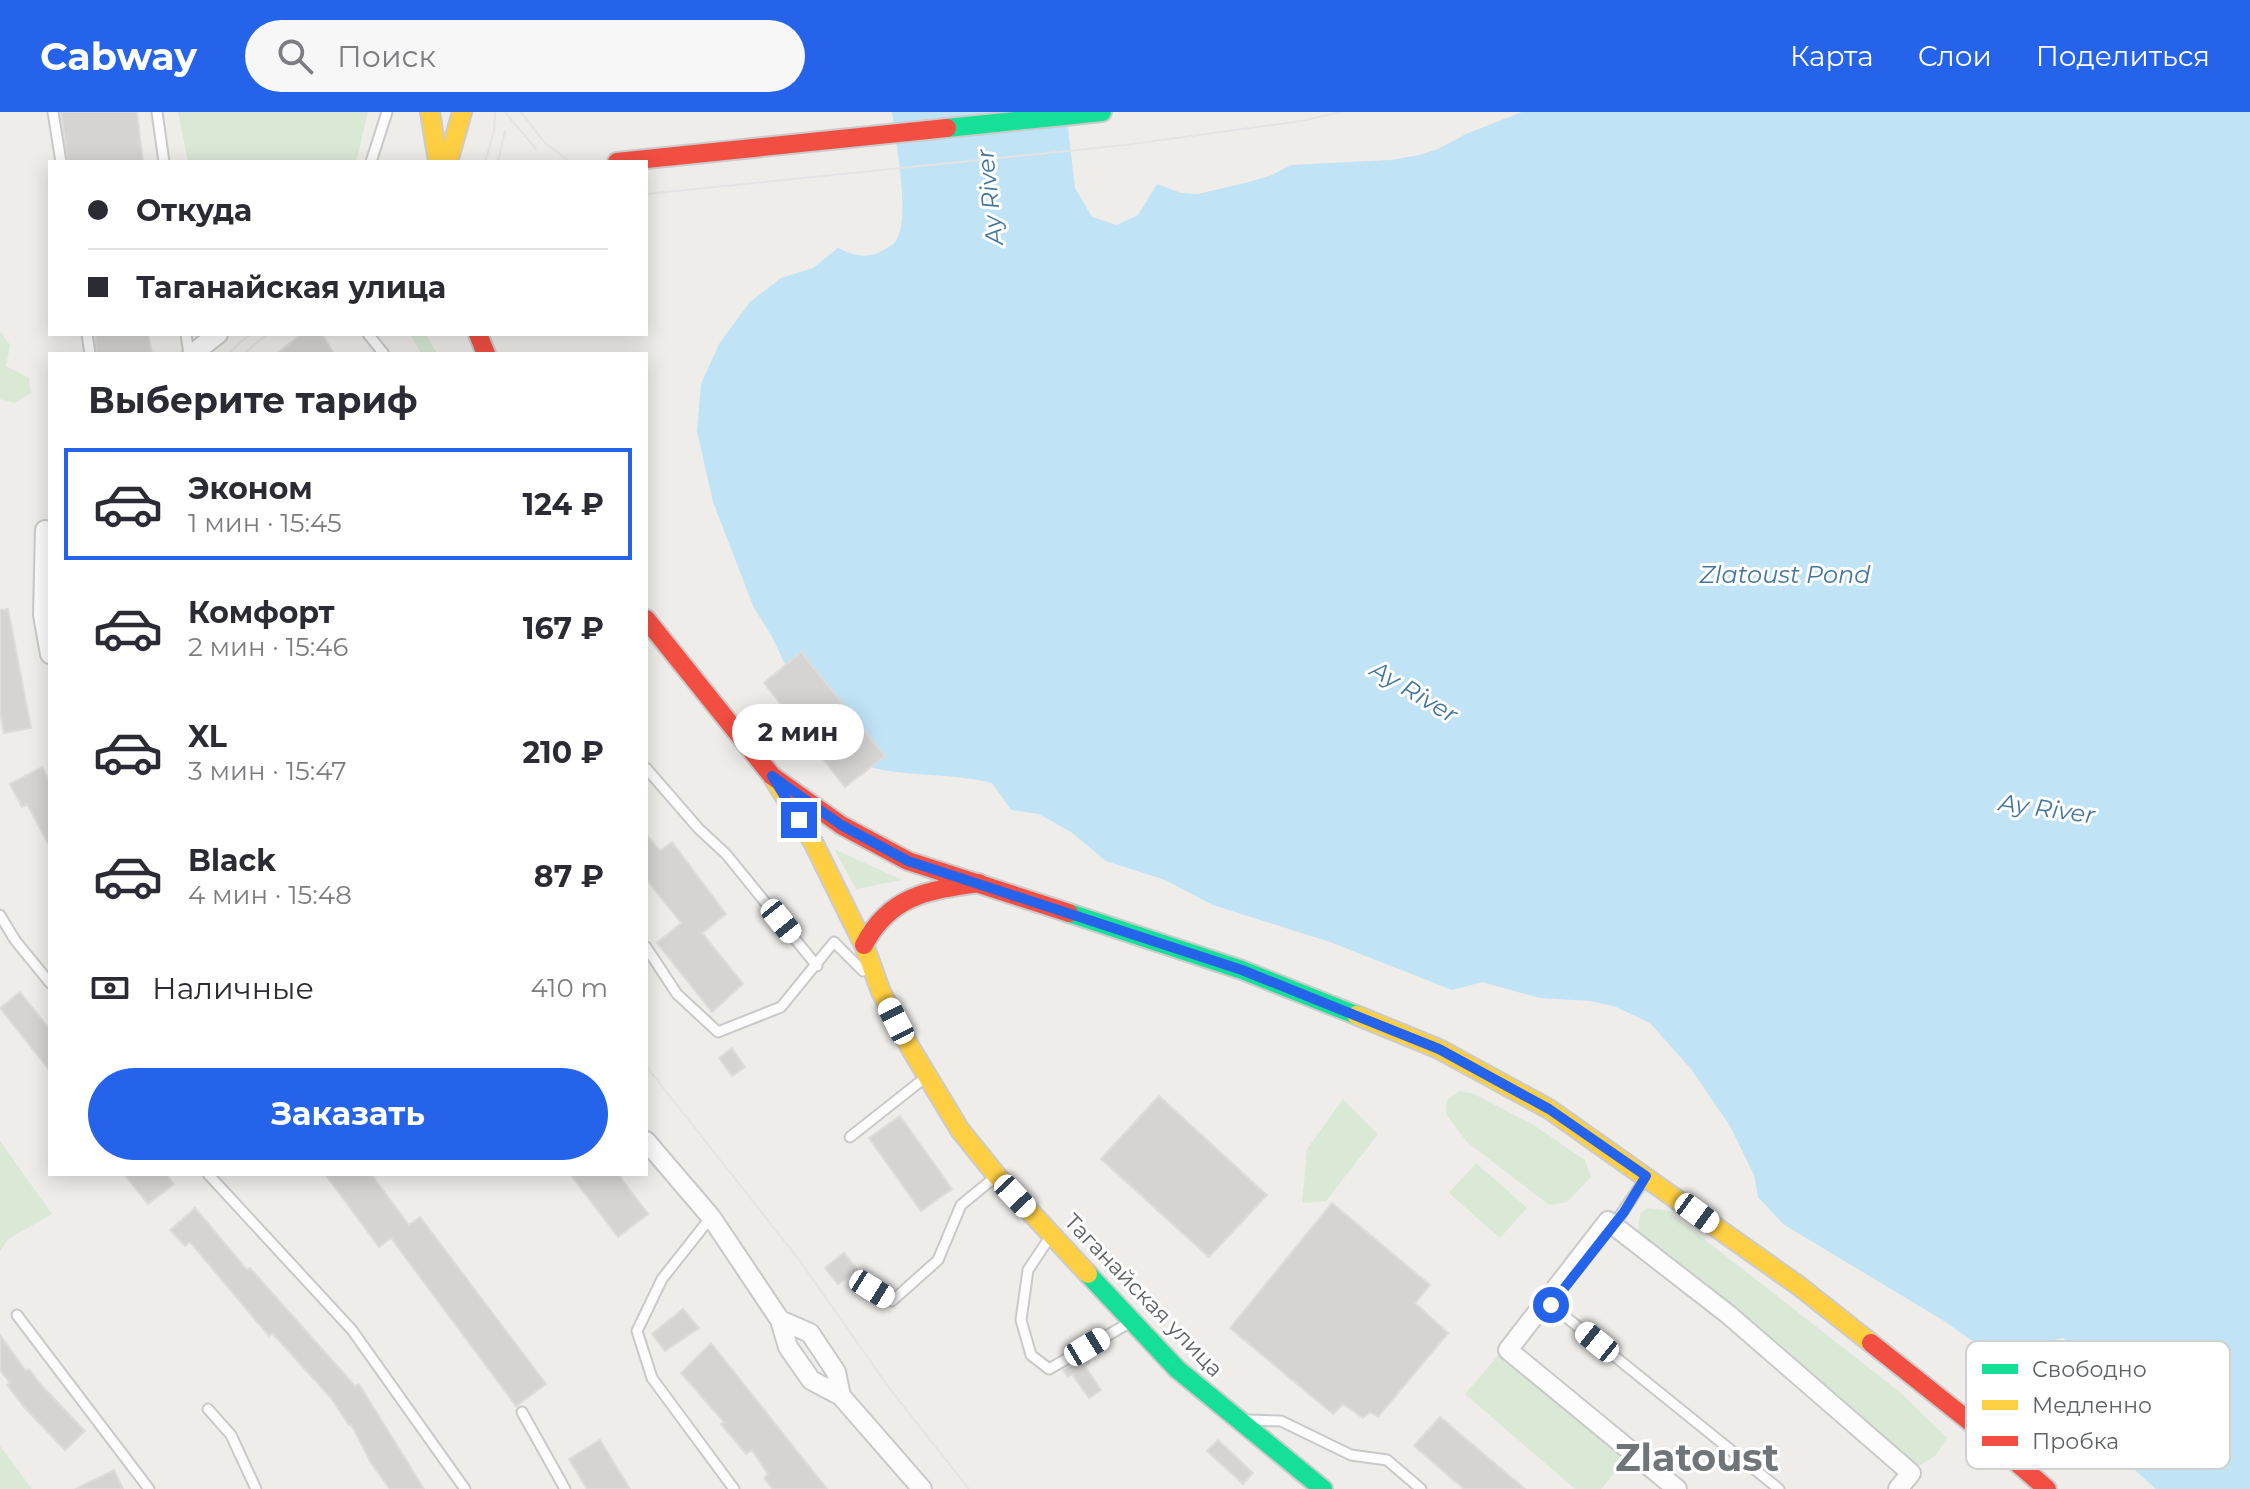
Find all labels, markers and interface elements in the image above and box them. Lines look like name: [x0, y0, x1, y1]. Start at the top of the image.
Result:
search box: [245, 20, 805, 92]
text: Cabway: [40, 33, 197, 80]
icon: search: [273, 34, 317, 78]
text: Поиск: [337, 38, 436, 75]
text: Карта: [1790, 39, 1874, 73]
text: Слои: [1918, 39, 1992, 73]
text: Поделиться: [2036, 39, 2210, 73]
water label: Ay River: [970, 146, 1009, 249]
text: Откуда: [136, 192, 252, 229]
text: Таганайская улица: [136, 269, 446, 306]
text: Выберите тариф: [88, 378, 418, 422]
icon: car: [92, 468, 164, 540]
text: Эконом: [188, 470, 313, 507]
text: 124 ₽: [522, 486, 604, 523]
text: 1 мин · 15:45: [188, 507, 342, 539]
water label: Zlatoust Pond: [1698, 560, 1871, 589]
icon: car: [92, 592, 164, 664]
text: Комфорт: [188, 594, 335, 631]
text: 167 ₽: [523, 610, 604, 647]
text: 2 мин · 15:46: [188, 631, 348, 663]
water label: Ay River: [1364, 653, 1464, 730]
callout: 2 мин: [733, 704, 865, 760]
icon: car: [92, 716, 164, 788]
text: 2 мин: [758, 716, 838, 748]
text: XL: [188, 718, 227, 755]
text: 210 ₽: [522, 734, 604, 771]
text: 3 мин · 15:47: [188, 755, 346, 787]
water label: Ay River: [1995, 787, 2098, 830]
route end: [781, 802, 817, 838]
icon: car: [92, 840, 164, 912]
text: Black: [188, 842, 276, 879]
text: 87 ₽: [534, 858, 604, 895]
text: 4 мин · 15:48: [188, 879, 352, 911]
car: [757, 895, 805, 947]
icon: cash: [88, 966, 132, 1010]
text: Наличные: [152, 970, 314, 1007]
text: 410 m: [530, 972, 608, 1004]
car: [874, 994, 918, 1048]
button: Заказать: [88, 1068, 608, 1160]
car: [990, 1170, 1040, 1222]
car: [1671, 1189, 1723, 1237]
street label: Таганайская улица: [1059, 1208, 1229, 1383]
car: [845, 1266, 899, 1312]
route start: [1533, 1287, 1569, 1323]
car: [1571, 1318, 1623, 1366]
car: [1060, 1324, 1114, 1370]
legend: [1966, 1341, 2230, 1469]
text: Свободно: [2032, 1356, 2147, 1383]
text: Медленно: [2032, 1392, 2152, 1419]
text: Пробка: [2032, 1428, 2119, 1455]
district label: Zlatoust: [1615, 1434, 1779, 1481]

